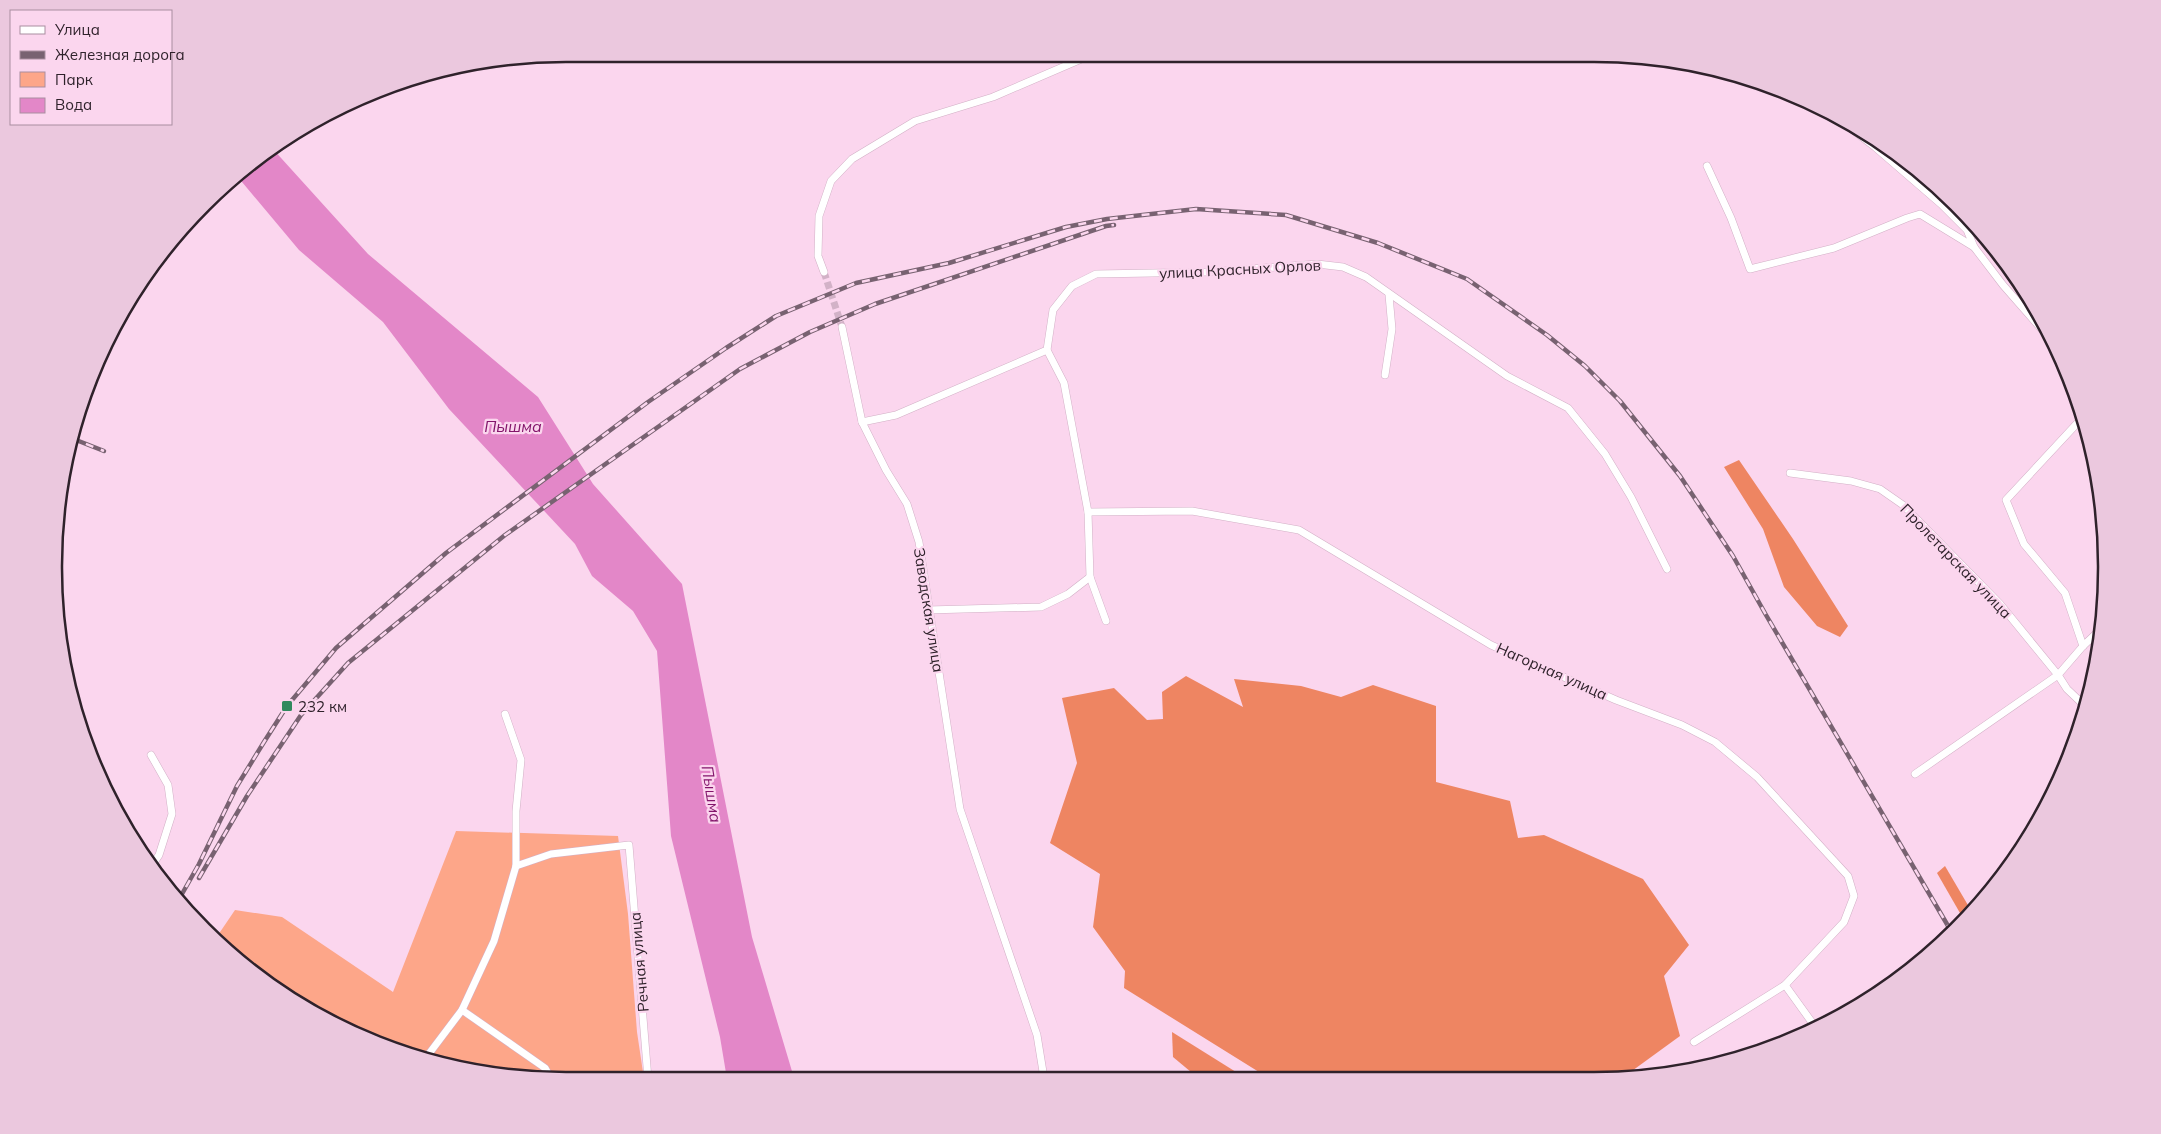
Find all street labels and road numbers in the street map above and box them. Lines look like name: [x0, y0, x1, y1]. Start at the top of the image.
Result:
street label: улица Красных Орлов: [1159, 255, 1321, 283]
street label: Пролетарская улица: [1896, 500, 2016, 622]
street label: Заводская улица: [910, 546, 948, 674]
street label: Нагорная улица: [1494, 638, 1610, 704]
street label: Речная улица: [625, 911, 653, 1013]

